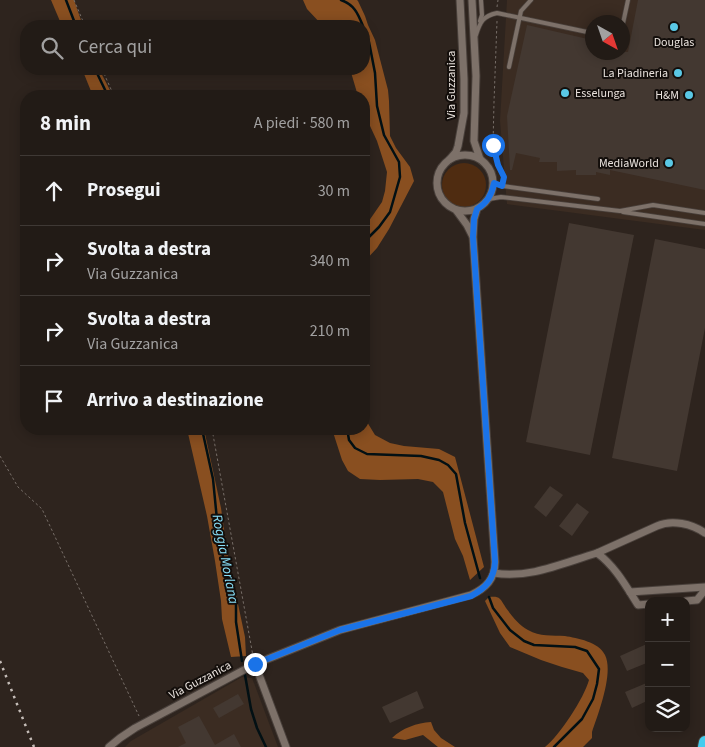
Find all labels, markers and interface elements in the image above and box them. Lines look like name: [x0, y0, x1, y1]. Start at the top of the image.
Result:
north arrow: [585, 15, 630, 60]
search box: [20, 20, 370, 75]
marker: Douglas: [668, 21, 680, 33]
icon: search: [38, 34, 66, 62]
text: Cerca qui: [78, 34, 152, 61]
place label: Douglas: [654, 34, 694, 51]
street label: Via Guzzanica: [443, 51, 460, 119]
place label: La Piadineria: [603, 65, 668, 82]
marker: La Piadineria: [672, 67, 684, 79]
place label: Esselunga: [575, 85, 625, 102]
marker: Esselunga: [559, 87, 571, 99]
place label: H&M: [655, 87, 679, 104]
marker: H&M: [683, 89, 695, 101]
text: 8 min: [40, 108, 91, 138]
text: A piedi · 580 m: [254, 112, 350, 134]
route start: [482, 134, 505, 157]
place label: MediaWorld: [599, 155, 659, 172]
marker: MediaWorld: [663, 157, 675, 169]
icon: ahead: [40, 177, 68, 205]
text: Prosegui: [87, 177, 160, 204]
text: 30 m: [318, 180, 350, 202]
text: Svolta a destra: [87, 236, 211, 263]
icon: right: [40, 247, 68, 275]
text: 340 m: [310, 250, 350, 272]
text: Via Guzzanica: [87, 263, 178, 285]
text: Svolta a destra: [87, 306, 211, 333]
icon: right: [40, 317, 68, 345]
text: 210 m: [310, 320, 350, 342]
text: Via Guzzanica: [87, 333, 178, 355]
icon: arrive: [40, 387, 68, 415]
text: Arrivo a destinazione: [87, 387, 264, 414]
water label: Roggia Morlana: [207, 513, 244, 606]
map controls: [645, 597, 690, 732]
button: +: [645, 597, 690, 642]
button: −: [645, 642, 690, 687]
route end: [244, 653, 267, 676]
street label: Via Guzzanica: [166, 657, 234, 704]
button: layers: [645, 687, 690, 732]

